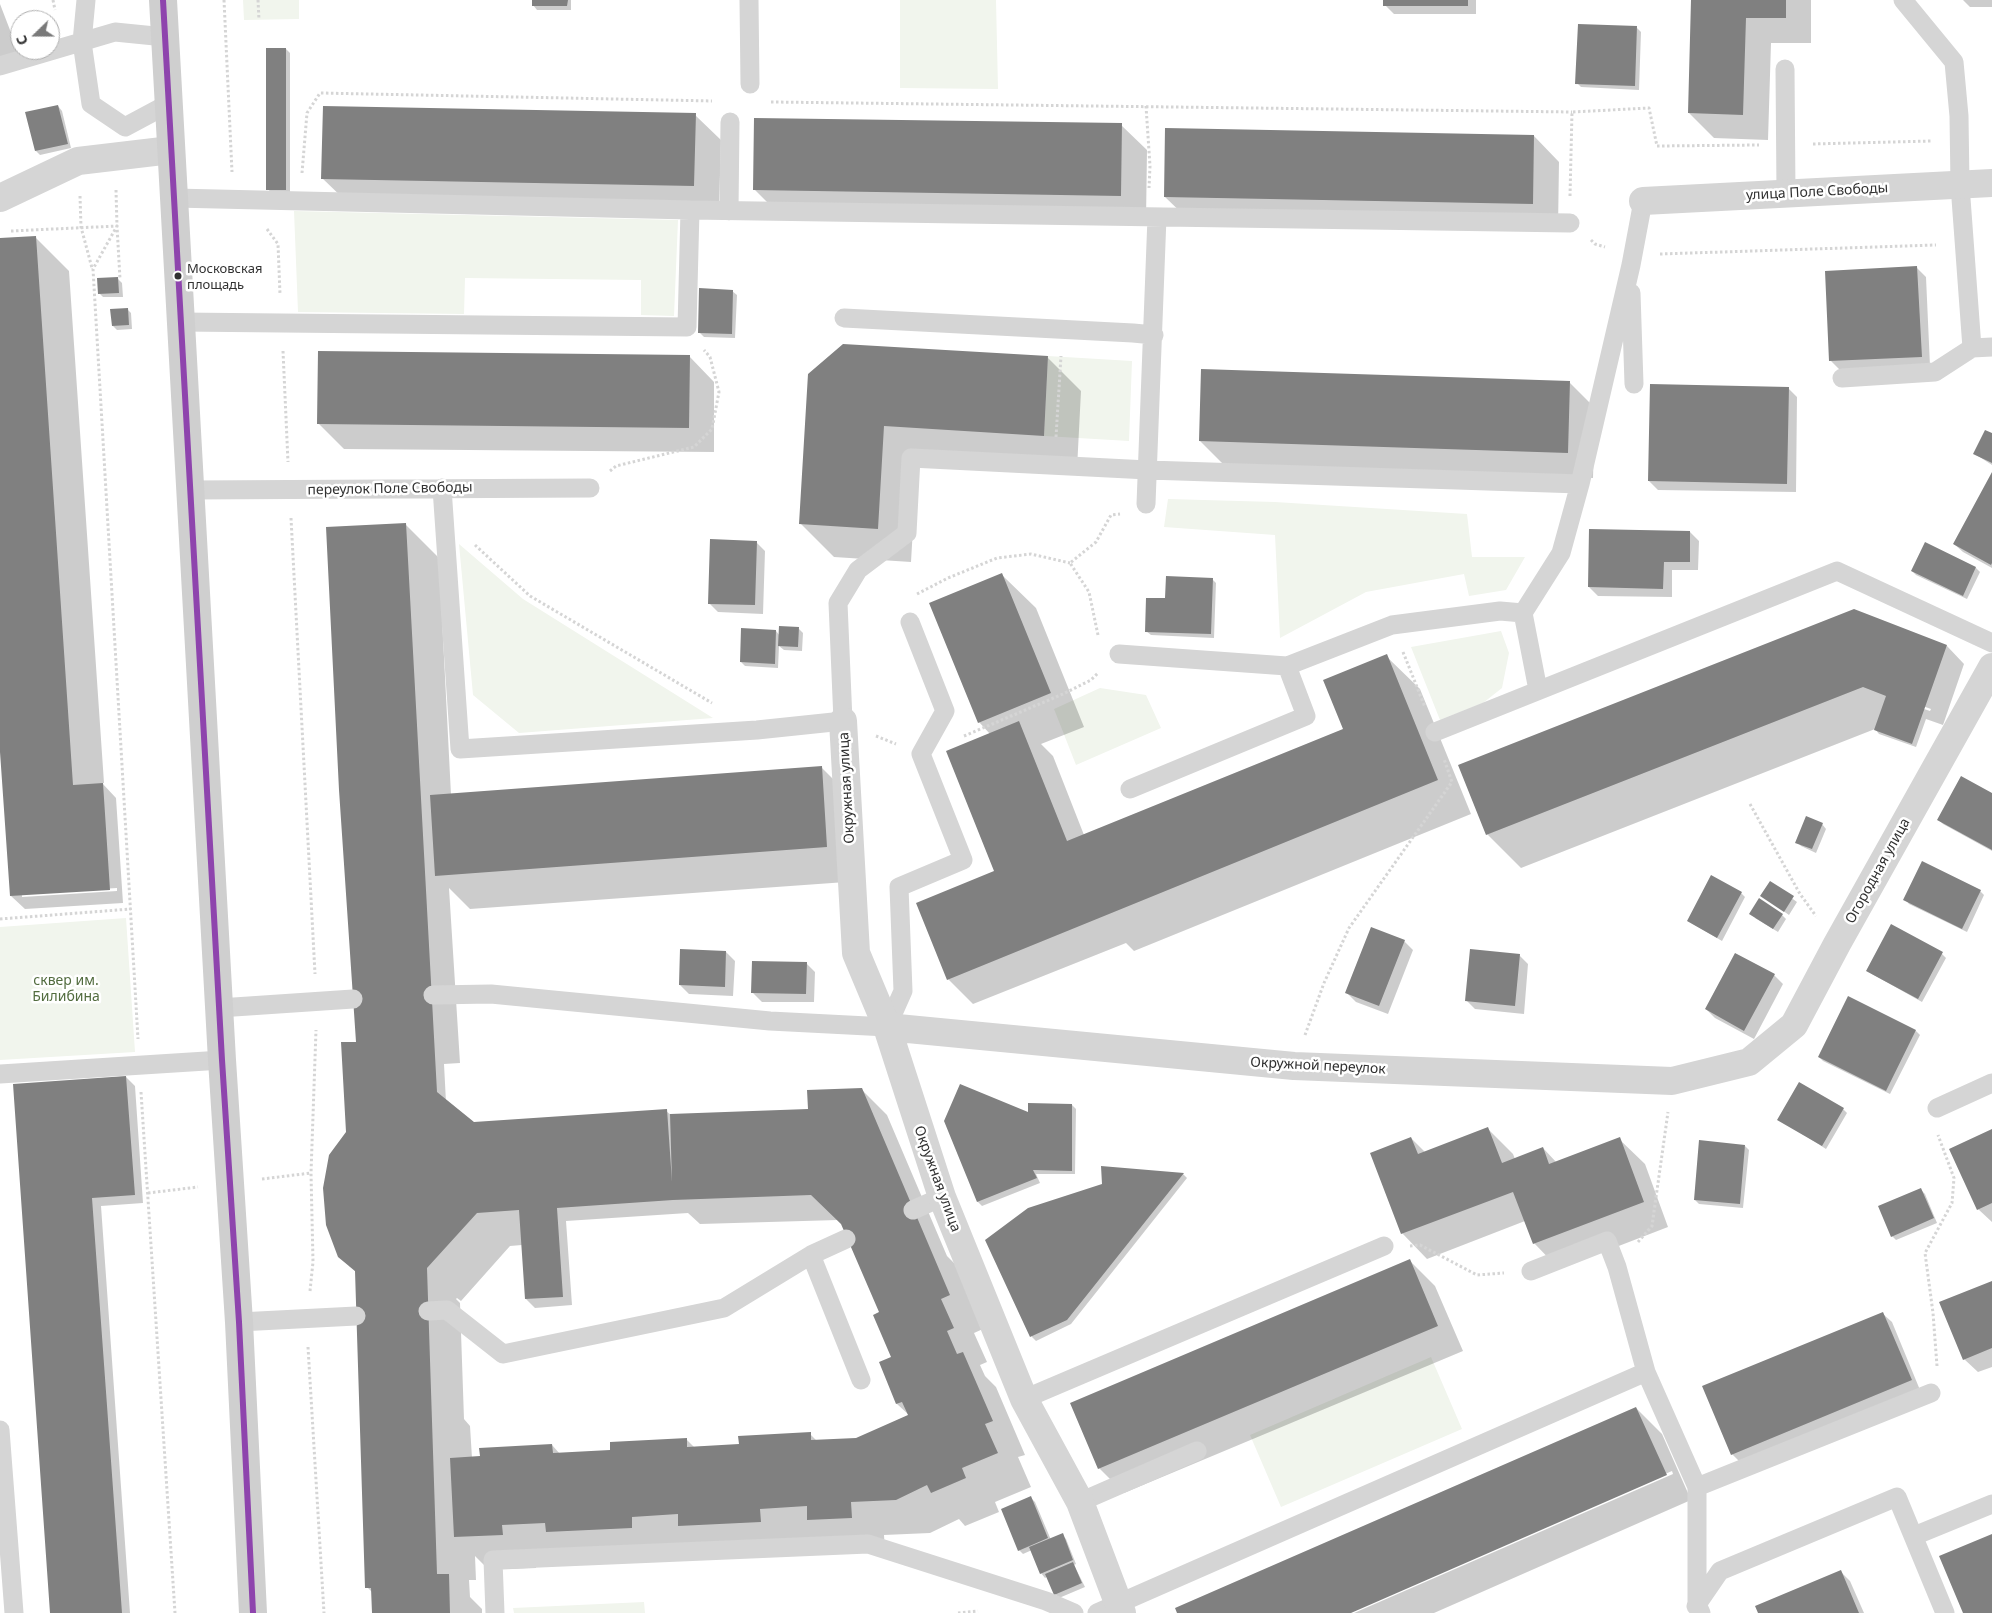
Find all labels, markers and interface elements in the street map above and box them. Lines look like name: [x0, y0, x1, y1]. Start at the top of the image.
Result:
north arrow: [10, 10, 60, 60]
text: С: [11, 33, 32, 48]
street label: улица Поле Свободы: [1746, 180, 1888, 204]
place label: Московская площадь: [187, 261, 262, 292]
marker: Московская площадь: [173, 271, 183, 281]
street label: переулок Поле Свободы: [307, 479, 473, 499]
street label: Окружная улица: [836, 732, 858, 844]
street label: Огородная улица: [1842, 815, 1914, 927]
park label: сквер им. Билибина: [32, 973, 100, 1006]
street label: Окружной переулок: [1250, 1054, 1386, 1078]
street label: Окружная улица: [910, 1124, 964, 1234]

